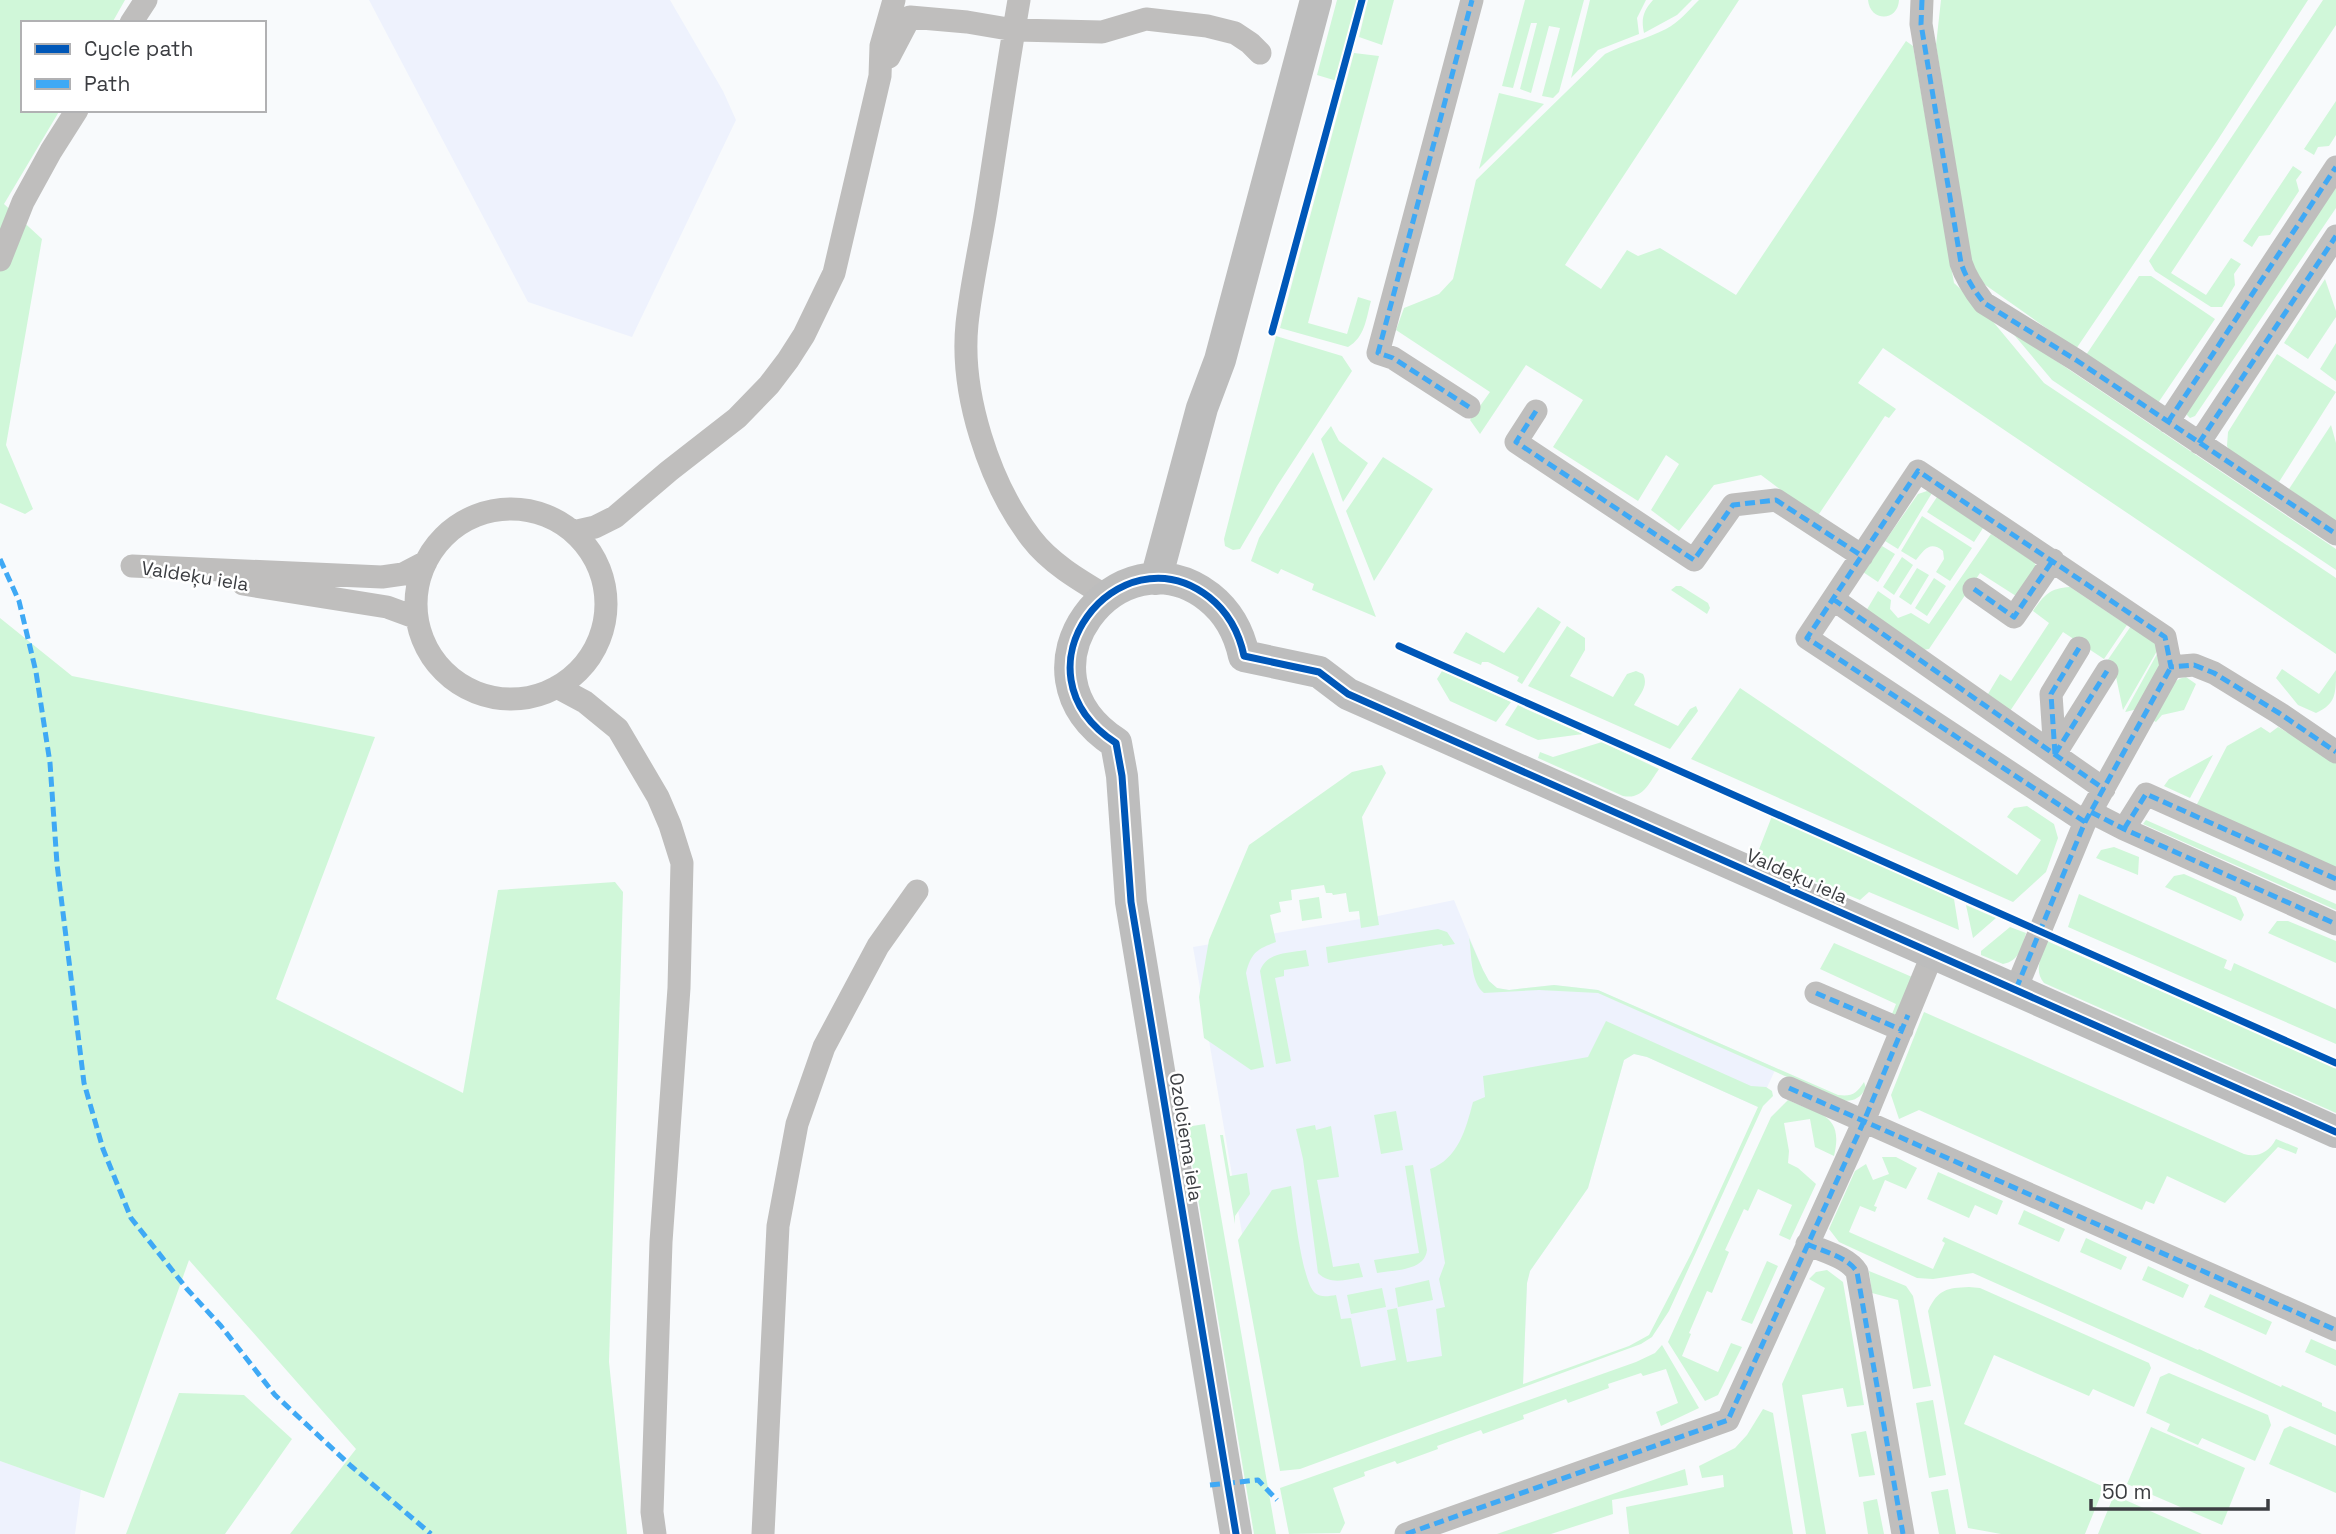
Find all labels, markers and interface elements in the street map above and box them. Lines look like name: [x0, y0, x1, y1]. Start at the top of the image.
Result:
legend: [21, 21, 266, 112]
text: Cycle path: [84, 35, 193, 62]
text: Path: [84, 70, 130, 97]
street label: Valdeķu iela: [140, 555, 251, 597]
street label: Valdeķu iela: [1742, 843, 1852, 909]
street label: Ozolciema iela: [1164, 1071, 1208, 1203]
scale bar: [2091, 1468, 2268, 1512]
text: 50 m: [2102, 1478, 2152, 1505]

